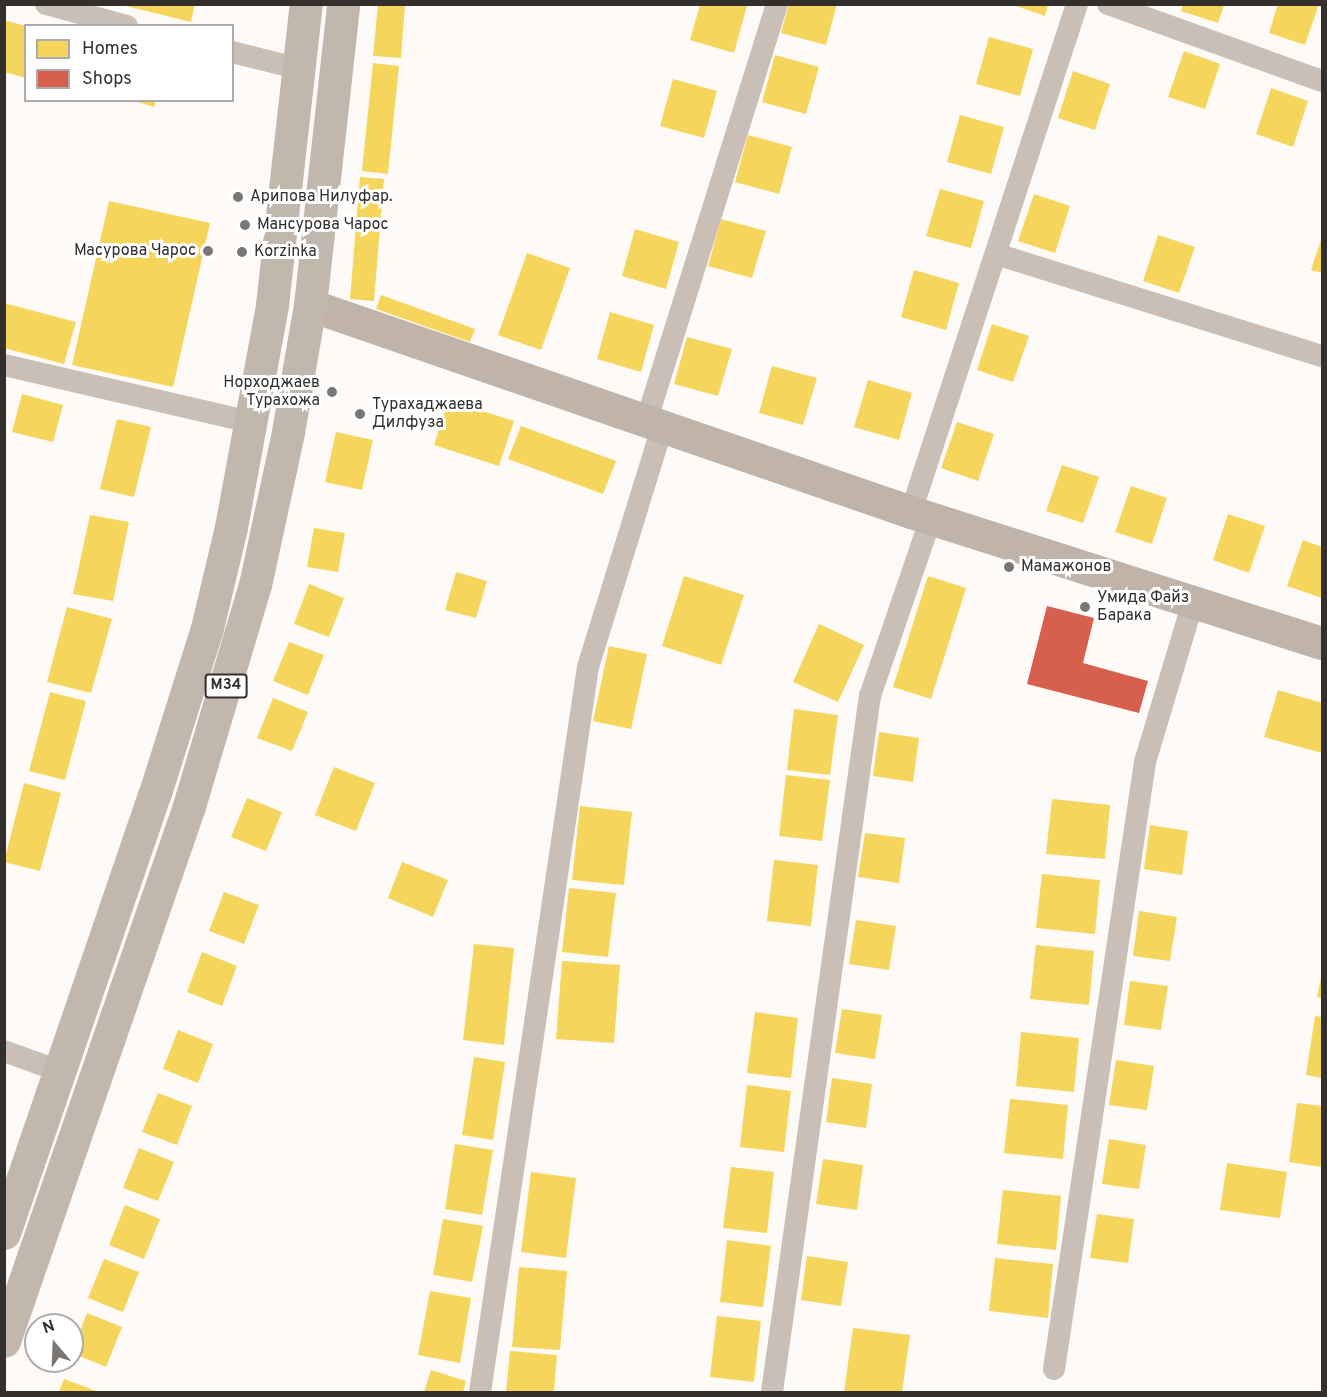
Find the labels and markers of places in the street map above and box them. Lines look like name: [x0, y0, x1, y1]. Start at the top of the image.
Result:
place label: Арипова Нилуфар.: [250, 187, 392, 207]
marker: Арипова Нилуфар.: [231, 190, 245, 204]
place label: Мансурова Чарос: [257, 215, 389, 235]
marker: Мансурова Чарос: [238, 218, 252, 232]
place label: Масурова Чарос: [74, 241, 196, 261]
place label: Korzinka: [254, 242, 317, 262]
marker: Масурова Чарос: [201, 244, 215, 258]
marker: Korzinka: [235, 245, 249, 259]
place label: Норходжаев Турахожа: [223, 373, 320, 411]
marker: Норходжаев Турахожа: [325, 385, 339, 399]
place label: Турахаджаева Дилфуза: [372, 395, 483, 433]
marker: Турахаджаева Дилфуза: [353, 407, 367, 421]
place label: Мамажонов: [1021, 557, 1111, 577]
marker: Мамажонов: [1002, 560, 1016, 574]
place label: Умида Файз Барака: [1097, 588, 1189, 626]
marker: Умида Файз Барака: [1078, 600, 1092, 614]

